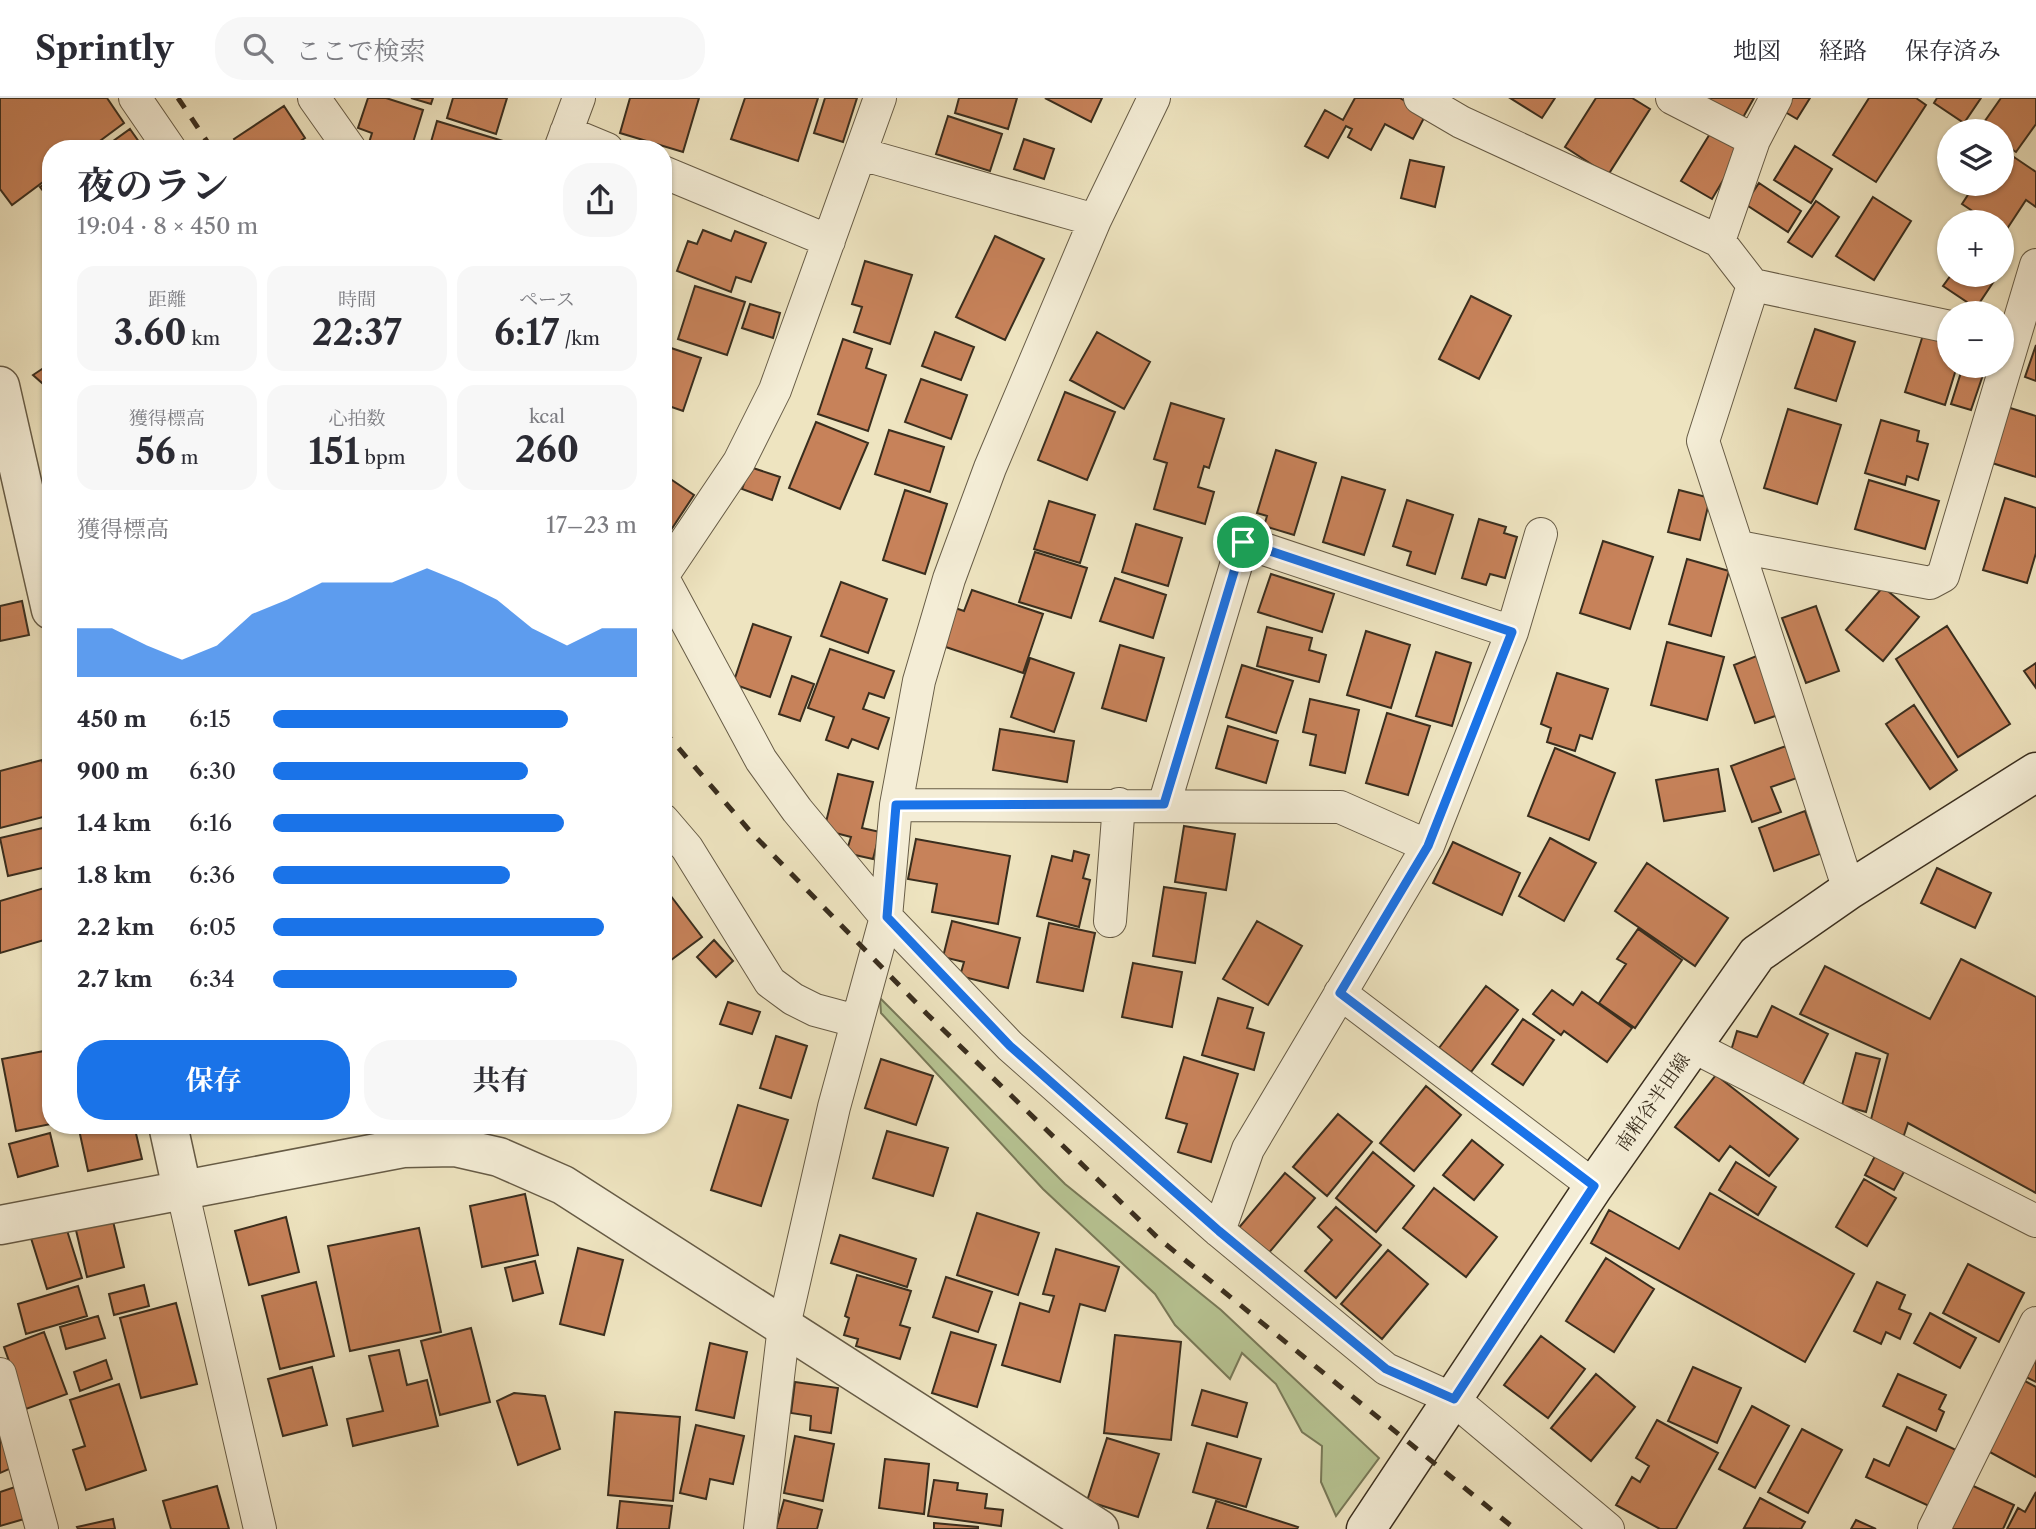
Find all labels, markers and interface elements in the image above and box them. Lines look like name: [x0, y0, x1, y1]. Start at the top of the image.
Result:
search box: [215, 17, 705, 80]
text: Sprintly: [35, 28, 173, 69]
icon: search: [239, 29, 277, 67]
text: ここで検索: [295, 35, 425, 67]
text: 地図: [1733, 36, 1781, 65]
text: 経路: [1819, 36, 1867, 65]
text: 保存済み: [1905, 36, 2001, 65]
map controls: [1937, 119, 2014, 378]
button: layers: [1937, 119, 2014, 196]
text: 夜のラン: [77, 162, 229, 209]
button: share: [563, 163, 637, 237]
button: +: [1937, 210, 2014, 287]
text: 19:04 · 8 × 450 m: [77, 212, 258, 240]
text: 距離: [148, 288, 186, 311]
text: 時間: [338, 288, 376, 311]
text: ペース: [519, 288, 575, 311]
button: −: [1937, 301, 2014, 378]
text: 3.60: [114, 311, 186, 354]
text: 22:37: [312, 311, 402, 354]
text: 6:17: [494, 311, 559, 354]
text: km: [186, 327, 220, 350]
text: /km: [559, 327, 600, 350]
text: kcal: [529, 405, 565, 428]
text: 獲得標高: [129, 407, 205, 430]
text: 心拍数: [328, 407, 386, 430]
text: 260: [515, 428, 579, 471]
text: 56: [136, 430, 176, 473]
text: 151: [309, 430, 359, 473]
text: m: [176, 446, 199, 469]
text: bpm: [359, 446, 405, 469]
text: 17–23 m: [546, 511, 637, 539]
pin: [1213, 512, 1273, 572]
text: 獲得標高: [77, 515, 169, 543]
icon: arrive: [1224, 523, 1262, 561]
text: 450 m: [77, 705, 147, 733]
text: 6:15: [189, 705, 231, 733]
text: 900 m: [77, 757, 149, 785]
text: 6:30: [189, 757, 236, 785]
text: 1.4 km: [77, 809, 151, 837]
text: 6:16: [189, 809, 232, 837]
text: 1.8 km: [77, 861, 152, 889]
text: 6:36: [189, 861, 235, 889]
text: 2.2 km: [77, 913, 154, 941]
text: 6:05: [189, 913, 236, 941]
text: 2.7 km: [77, 965, 153, 993]
text: 6:34: [189, 965, 235, 993]
button: 保存: [77, 1040, 350, 1120]
button: 共有: [364, 1040, 637, 1120]
street label: 南粕谷半田線: [1611, 1049, 1695, 1155]

